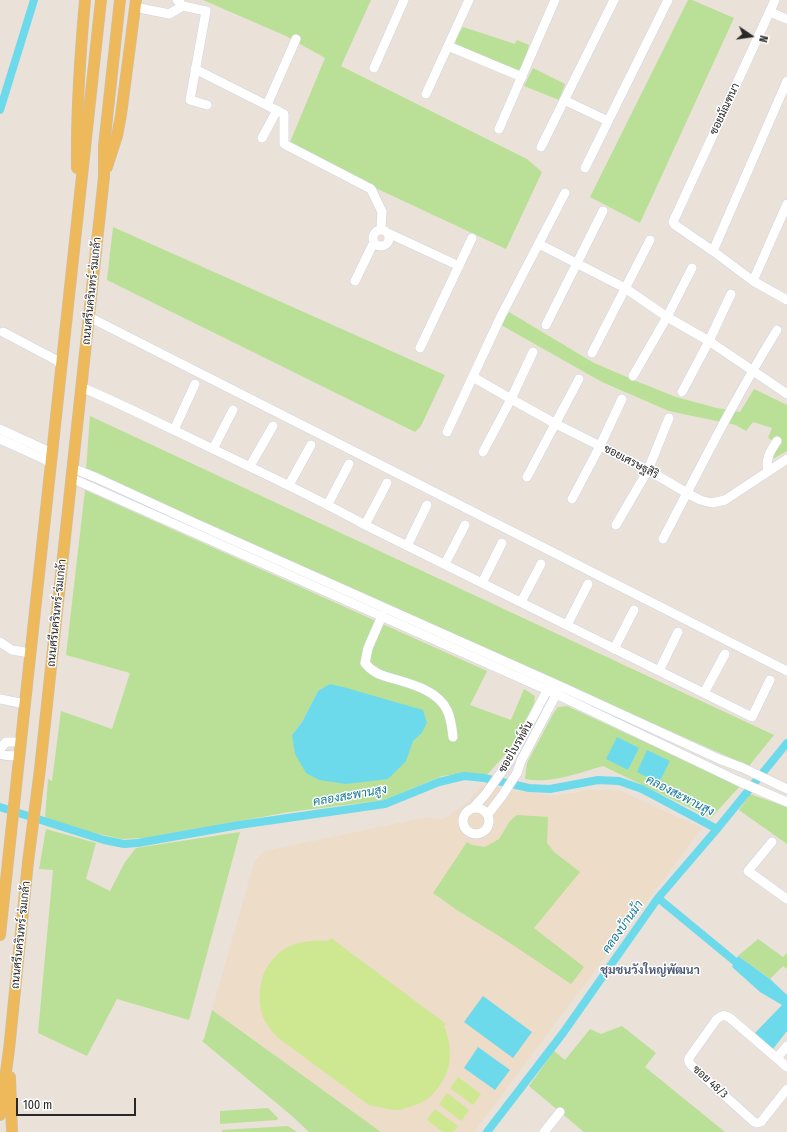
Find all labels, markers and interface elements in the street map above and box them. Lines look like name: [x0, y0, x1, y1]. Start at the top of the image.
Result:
north arrow: [731, 16, 771, 56]
text: N: [756, 34, 770, 43]
street label: ซอยมัณฑนา: [707, 81, 743, 137]
street label: ถนนศรีนครินทร์-ร่มเกล้า: [80, 236, 104, 346]
street label: ซอยเศรษฐสิริ: [601, 442, 661, 482]
street label: ถนนศรีนครินทร์-ร่มเกล้า: [45, 558, 69, 668]
street label: ซอยไบรท์ตัน: [496, 719, 536, 775]
water label: คลองสะพานสูง: [644, 773, 716, 819]
water label: คลองสะพานสูง: [312, 782, 388, 810]
street label: ถนนศรีนครินทร์-ร่มเกล้า: [9, 880, 33, 990]
water label: คลองบ้านม้า: [600, 898, 646, 956]
district label: ชุมชนวังใหญ่พัฒนา: [600, 964, 700, 978]
street label: ซอย 48/3: [690, 1063, 730, 1101]
scale bar: [18, 1090, 138, 1116]
text: 100 m: [23, 1098, 52, 1112]

